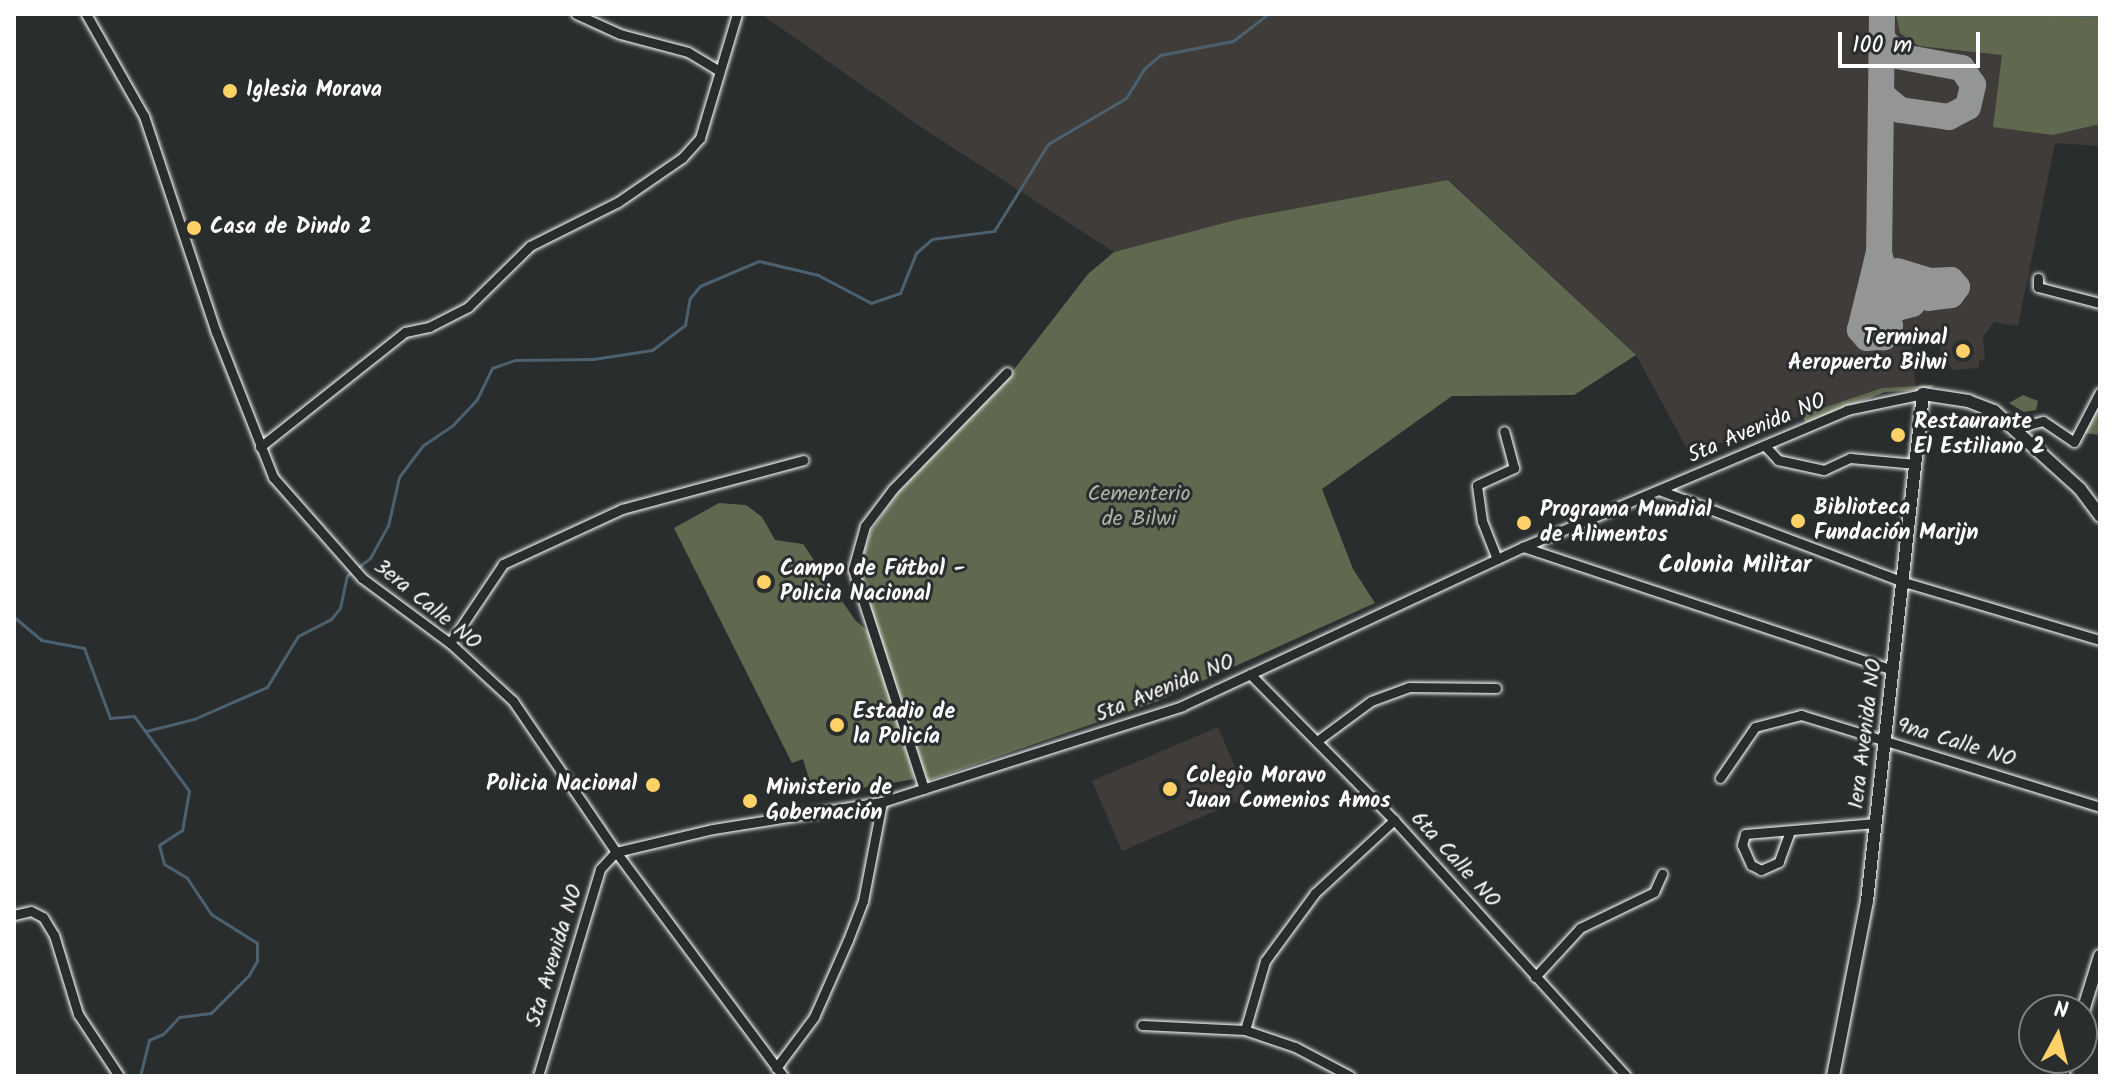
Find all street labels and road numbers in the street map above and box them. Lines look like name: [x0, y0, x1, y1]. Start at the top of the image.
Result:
street label: 5ta Avenida NO: [1684, 388, 1830, 470]
street label: 3era Calle NO: [368, 554, 486, 656]
street label: 5ta Avenida NO: [1092, 649, 1238, 729]
street label: 1era Avenida NO: [1844, 657, 1888, 811]
street label: 9na Calle NO: [1893, 712, 2019, 774]
street label: 6ta Calle NO: [1405, 806, 1505, 914]
street label: 5ta Avenida NO: [521, 882, 589, 1030]

